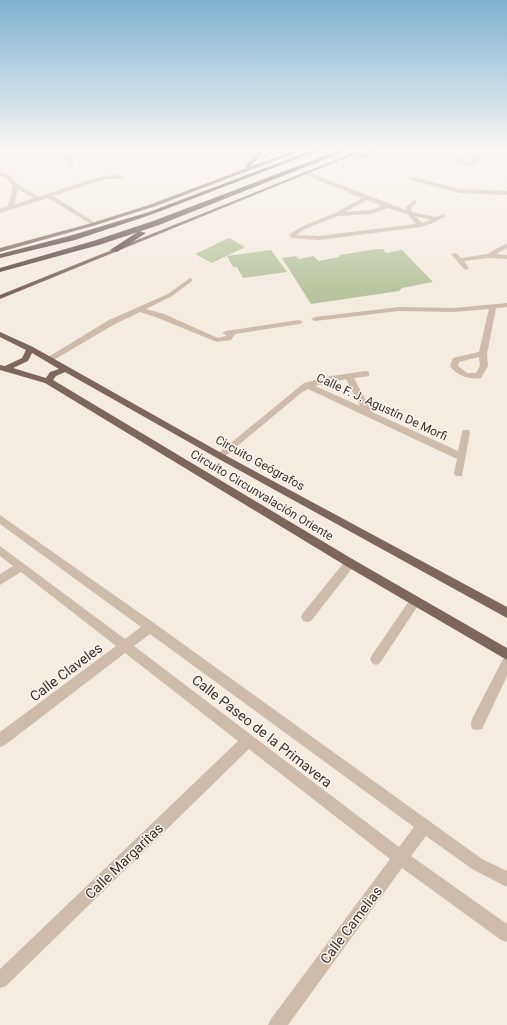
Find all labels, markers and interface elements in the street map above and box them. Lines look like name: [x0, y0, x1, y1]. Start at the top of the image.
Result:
street label: Calle F. J. Agustín De Morfi: [314, 370, 450, 444]
street label: Circuito Geógrafos: [213, 433, 307, 493]
street label: Circuito Circunvalación Oriente: [188, 447, 336, 543]
street label: Calle Claveles: [27, 640, 105, 704]
street label: Calle Paseo de la Primavera: [189, 671, 335, 791]
street label: Calle Margaritas: [82, 820, 166, 902]
street label: Calle Camelias: [317, 883, 385, 967]

